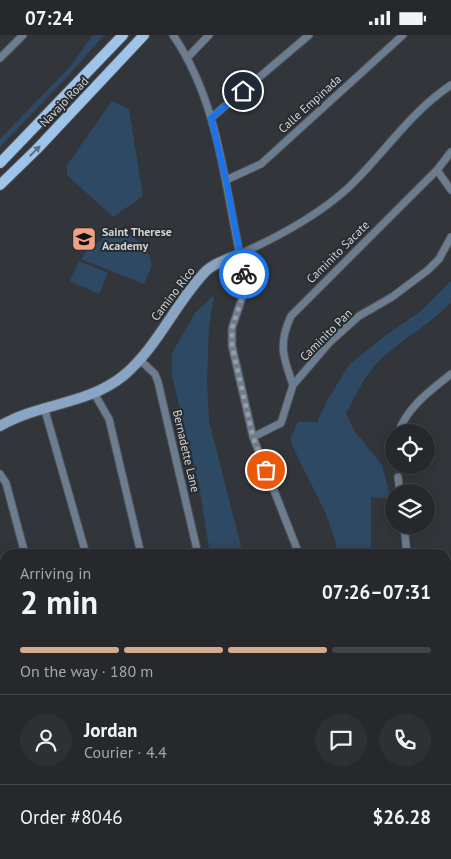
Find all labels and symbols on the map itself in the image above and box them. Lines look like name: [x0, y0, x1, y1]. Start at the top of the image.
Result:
pin: [222, 70, 264, 112]
street label: Calle Empinada: [275, 71, 344, 136]
street label: Navajo Road: [36, 73, 91, 130]
one-way arrow: [29, 145, 41, 157]
street label: Caminito Sacate: [303, 217, 372, 286]
place label: Saint Therese Academy: [102, 224, 172, 253]
school or university icon: Saint Therese Academy: [71, 226, 97, 252]
courier: [219, 249, 269, 299]
street label: Camino Rico: [147, 264, 198, 324]
street label: Caminito Pan: [296, 305, 355, 364]
street label: Bernadette Lane: [170, 408, 203, 494]
pin: [245, 449, 287, 491]

